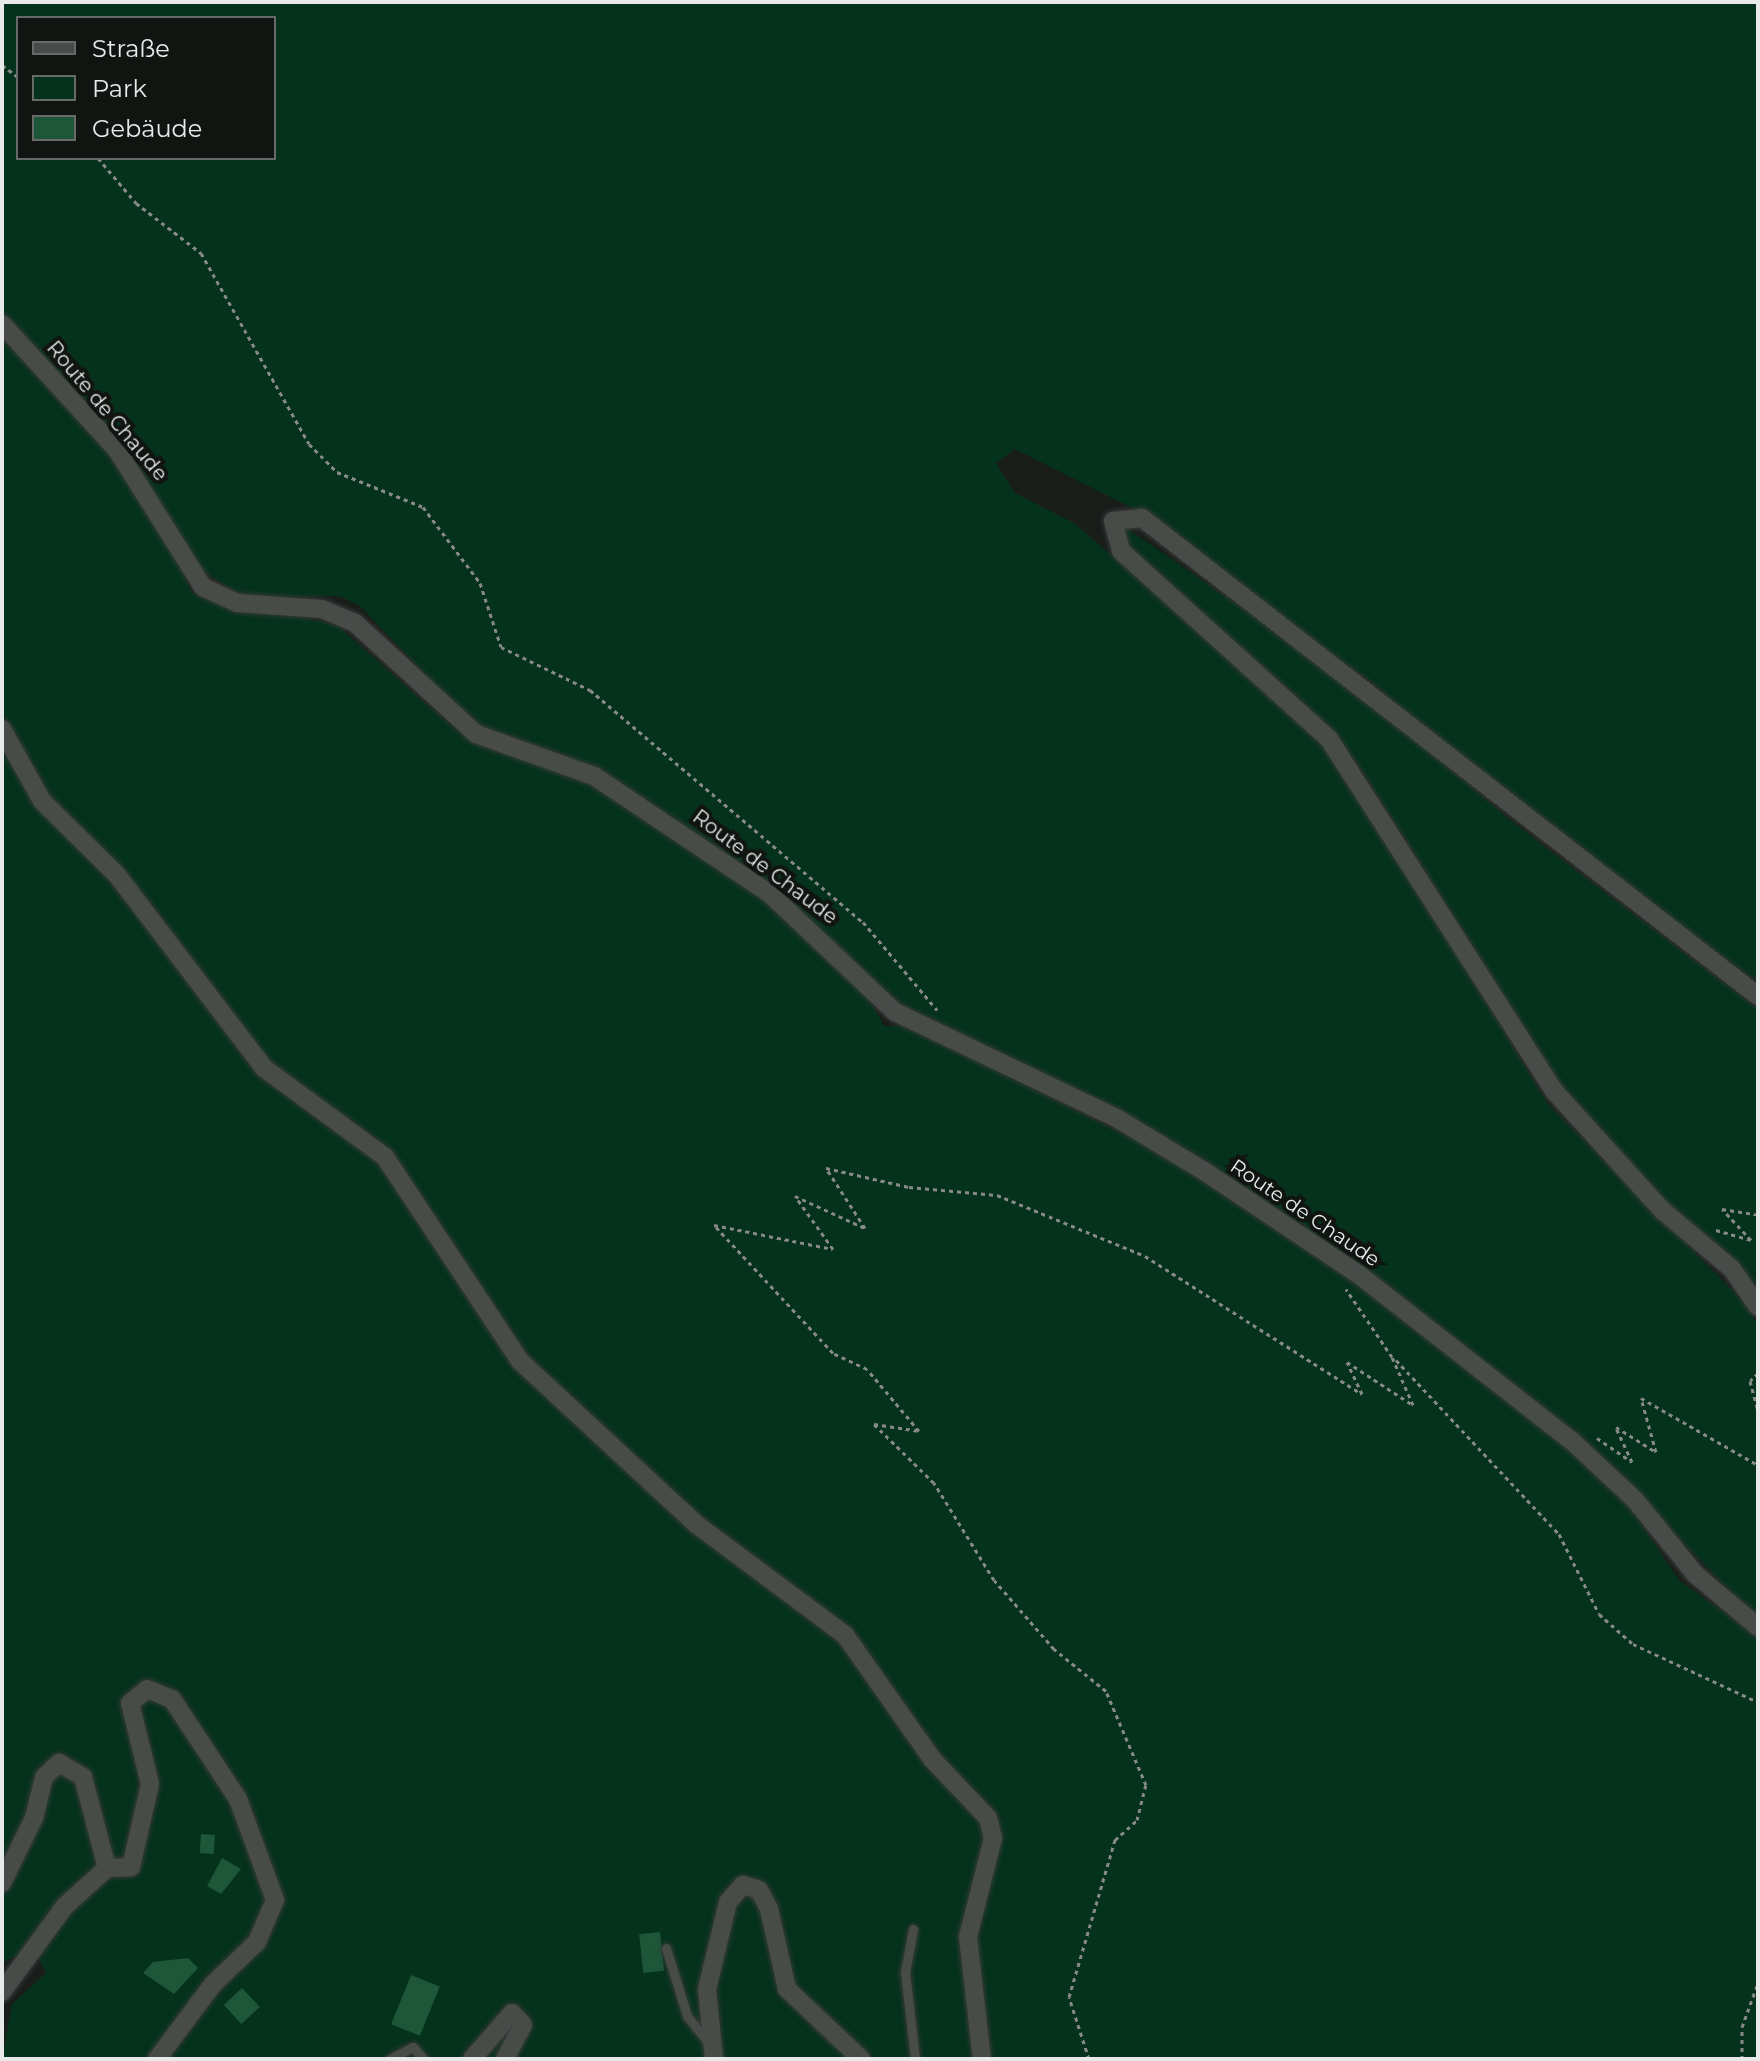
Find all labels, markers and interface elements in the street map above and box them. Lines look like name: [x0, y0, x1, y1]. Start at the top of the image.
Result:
legend: [16, 16, 276, 160]
text: Straße: [92, 34, 170, 63]
text: Park: [92, 74, 147, 103]
text: Gebäude: [92, 114, 202, 143]
street label: Route de Chaude: [42, 336, 172, 486]
street label: Route de Chaude: [688, 805, 842, 929]
street label: Route de Chaude: [1226, 1154, 1384, 1272]

